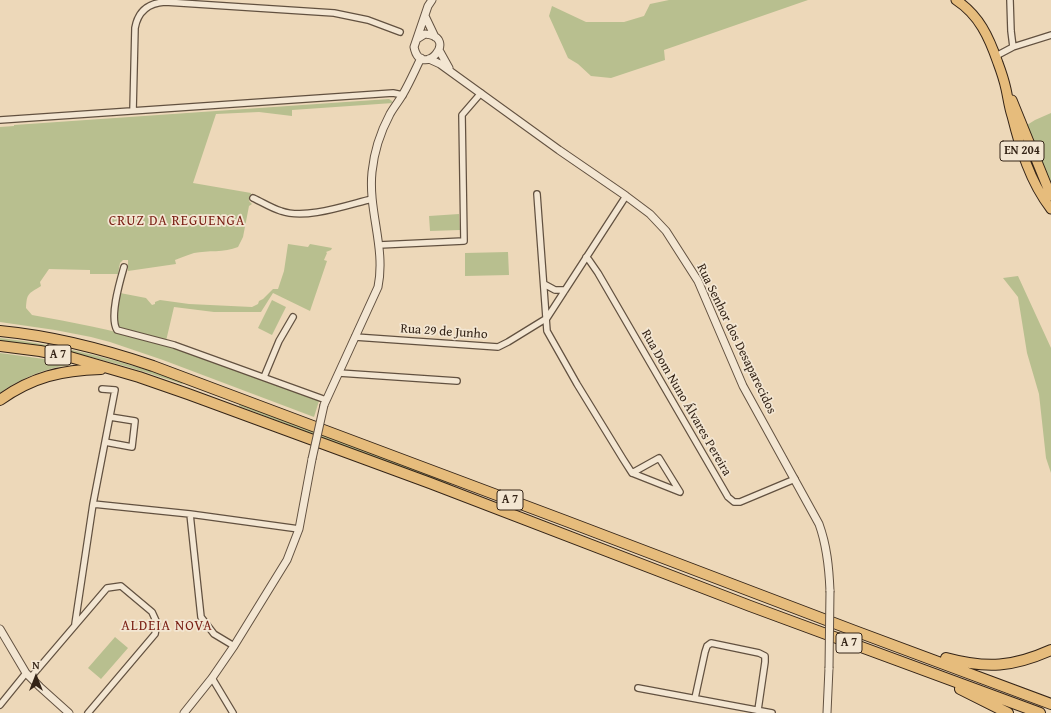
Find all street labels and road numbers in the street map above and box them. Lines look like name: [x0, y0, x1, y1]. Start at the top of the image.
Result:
road number: EN 204: [1000, 141, 1044, 161]
street label: Rua Senhor dos Desaparecidos: [693, 261, 779, 417]
street label: Rua 29 de Junho: [400, 321, 488, 343]
street label: Rua Dom Nuno Álvares Pereira: [638, 327, 734, 479]
road number: A 7: [45, 345, 71, 365]
road number: A 7: [497, 490, 523, 510]
road number: A 7: [836, 633, 862, 653]

